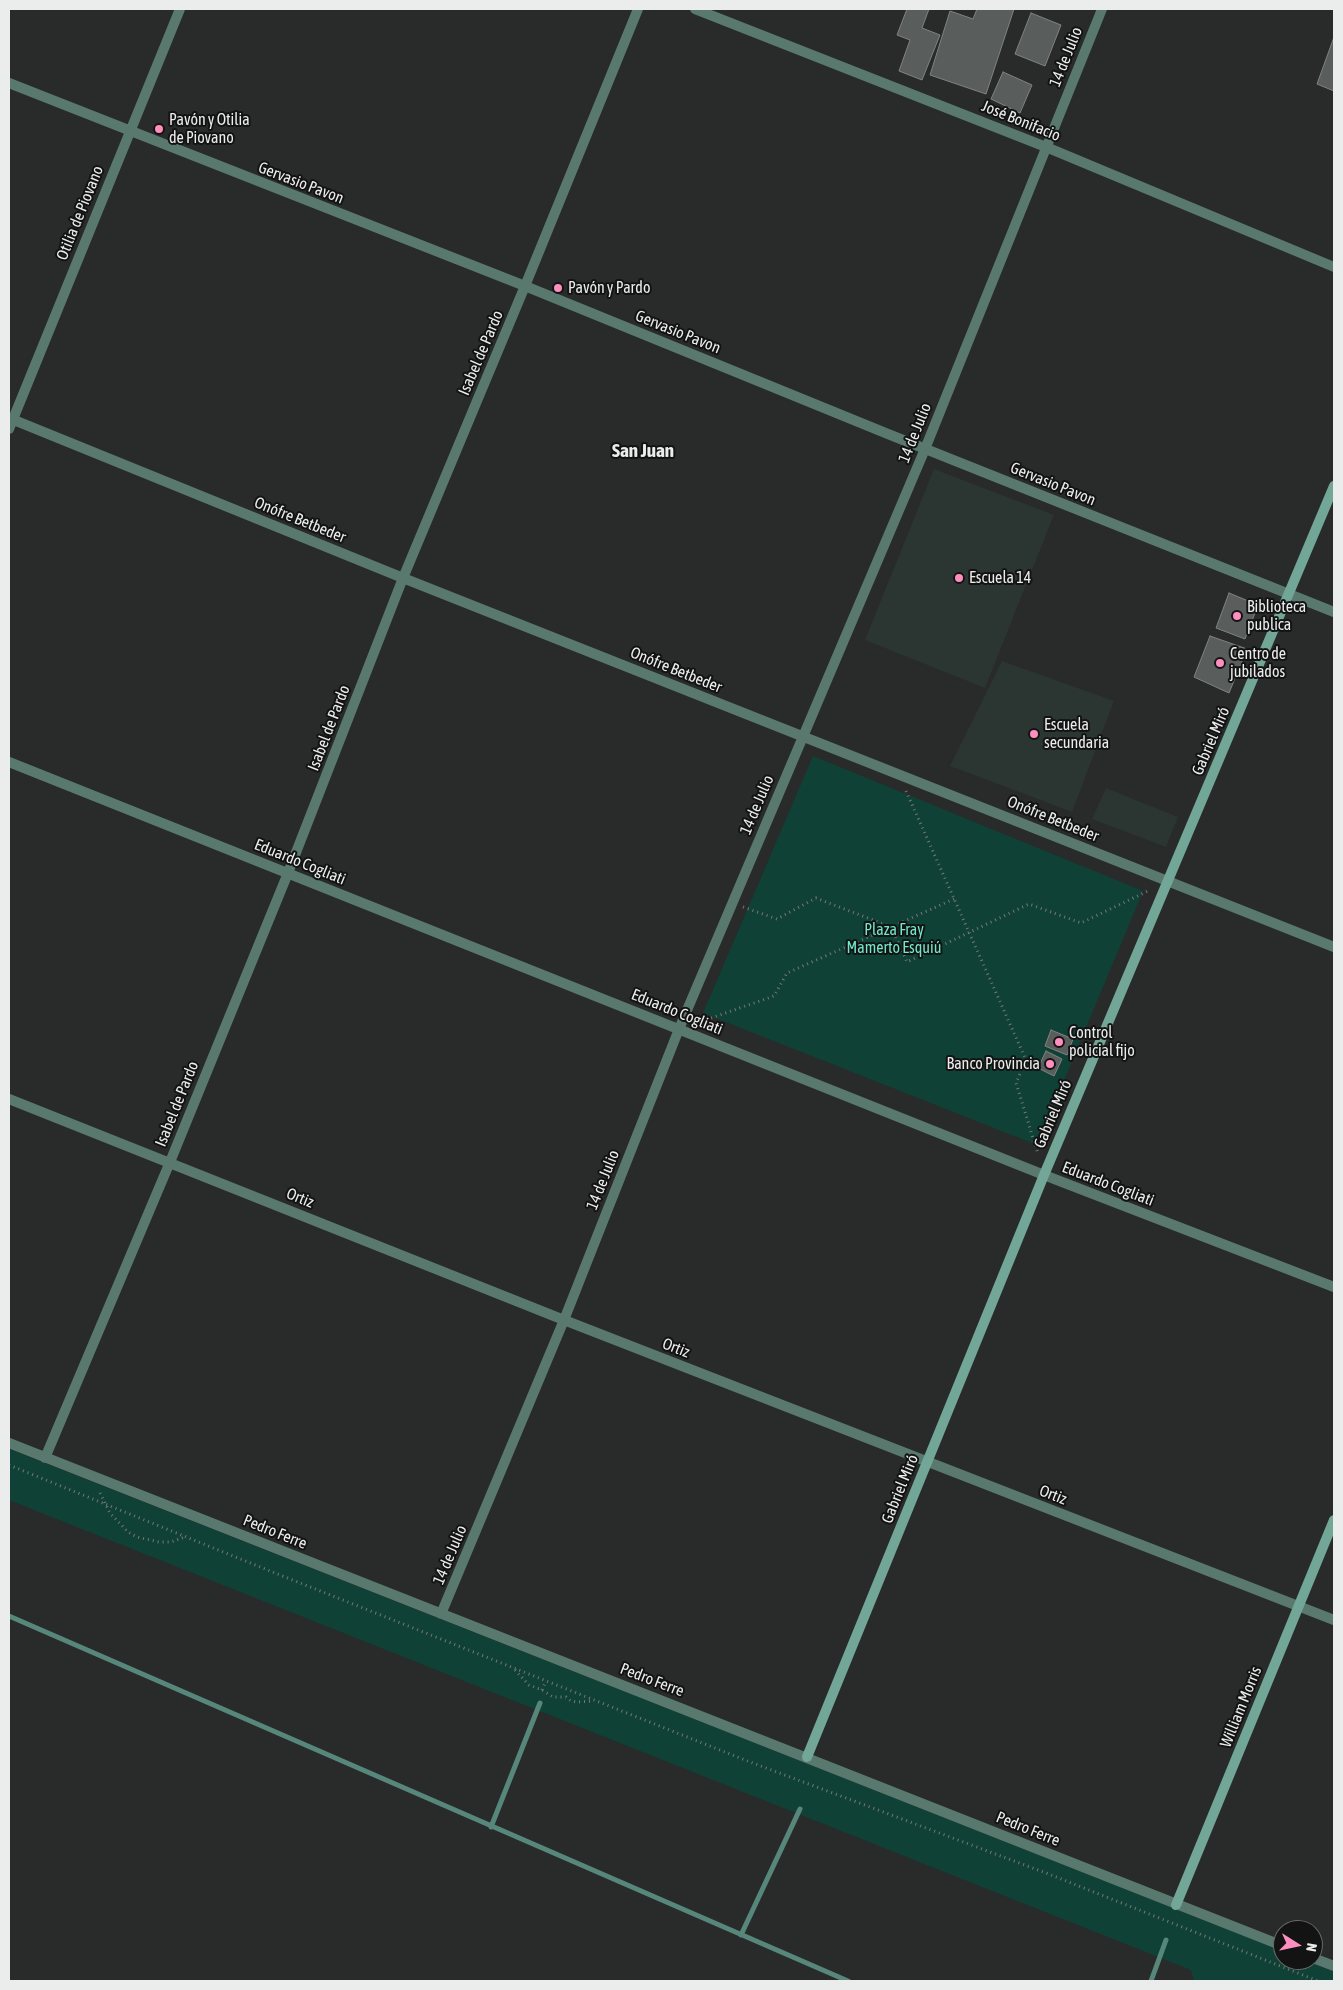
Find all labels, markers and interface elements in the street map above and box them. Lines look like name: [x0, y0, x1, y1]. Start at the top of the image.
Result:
street label: 14 de Julio: [1045, 24, 1087, 90]
street label: José Bonifacio: [979, 97, 1063, 145]
place label: Pavón y Otilia de Piovano: [169, 110, 250, 148]
marker: Pavón y Otilia de Piovano: [153, 123, 165, 135]
street label: Gervasio Pavon: [256, 158, 346, 208]
street label: Otilia de Piovano: [52, 163, 108, 263]
place label: Pavón y Pardo: [568, 278, 650, 298]
marker: Pavón y Pardo: [552, 282, 564, 294]
street label: Gervasio Pavon: [633, 306, 723, 358]
street label: Isabel de Pardo: [455, 308, 507, 398]
street label: 14 de Julio: [894, 400, 936, 466]
district label: San Juan: [612, 440, 674, 462]
street label: Gervasio Pavon: [1008, 458, 1098, 510]
street label: Onófre Betbeder: [251, 493, 349, 547]
place label: Escuela 14: [969, 568, 1031, 588]
marker: Escuela 14: [953, 572, 965, 584]
place label: Biblioteca publica: [1247, 597, 1306, 635]
marker: Biblioteca publica: [1231, 610, 1243, 622]
street label: Onófre Betbeder: [627, 643, 725, 697]
place label: Centro de jubilados: [1230, 644, 1286, 682]
marker: Centro de jubilados: [1214, 657, 1226, 669]
street label: Isabel de Pardo: [304, 682, 354, 774]
street label: Gabriel Miró: [1188, 704, 1234, 778]
place label: Escuela secundaria: [1044, 715, 1109, 753]
marker: Escuela secundaria: [1028, 728, 1040, 740]
street label: 14 de Julio: [736, 772, 778, 838]
street label: Onófre Betbeder: [1004, 792, 1102, 846]
street label: Eduardo Cogliati: [252, 835, 348, 889]
park label: Plaza Fray Mamerto Esquiú: [847, 920, 941, 958]
street label: Eduardo Cogliati: [629, 985, 725, 1039]
place label: Control policial fijo: [1069, 1023, 1135, 1061]
marker: Control policial fijo: [1053, 1036, 1065, 1048]
place label: Banco Provincia: [947, 1054, 1040, 1074]
marker: Banco Provincia: [1044, 1058, 1056, 1070]
street label: Isabel de Pardo: [151, 1059, 203, 1149]
street label: Gabriel Miró: [1030, 1077, 1076, 1151]
street label: 14 de Julio: [582, 1147, 624, 1213]
street label: Eduardo Cogliati: [1059, 1158, 1157, 1210]
street label: Ortiz: [283, 1184, 317, 1212]
street label: Ortiz: [660, 1334, 692, 1362]
street label: Gabriel Miró: [878, 1452, 922, 1526]
street label: Ortiz: [1037, 1481, 1069, 1509]
street label: Pedro Ferre: [240, 1511, 310, 1553]
street label: 14 de Julio: [429, 1522, 471, 1588]
street label: Pedro Ferre: [617, 1659, 687, 1701]
street label: William Morris: [1216, 1664, 1266, 1750]
street label: Pedro Ferre: [993, 1808, 1063, 1850]
north arrow: [1273, 1920, 1323, 1970]
text: N: [1303, 1942, 1320, 1953]

